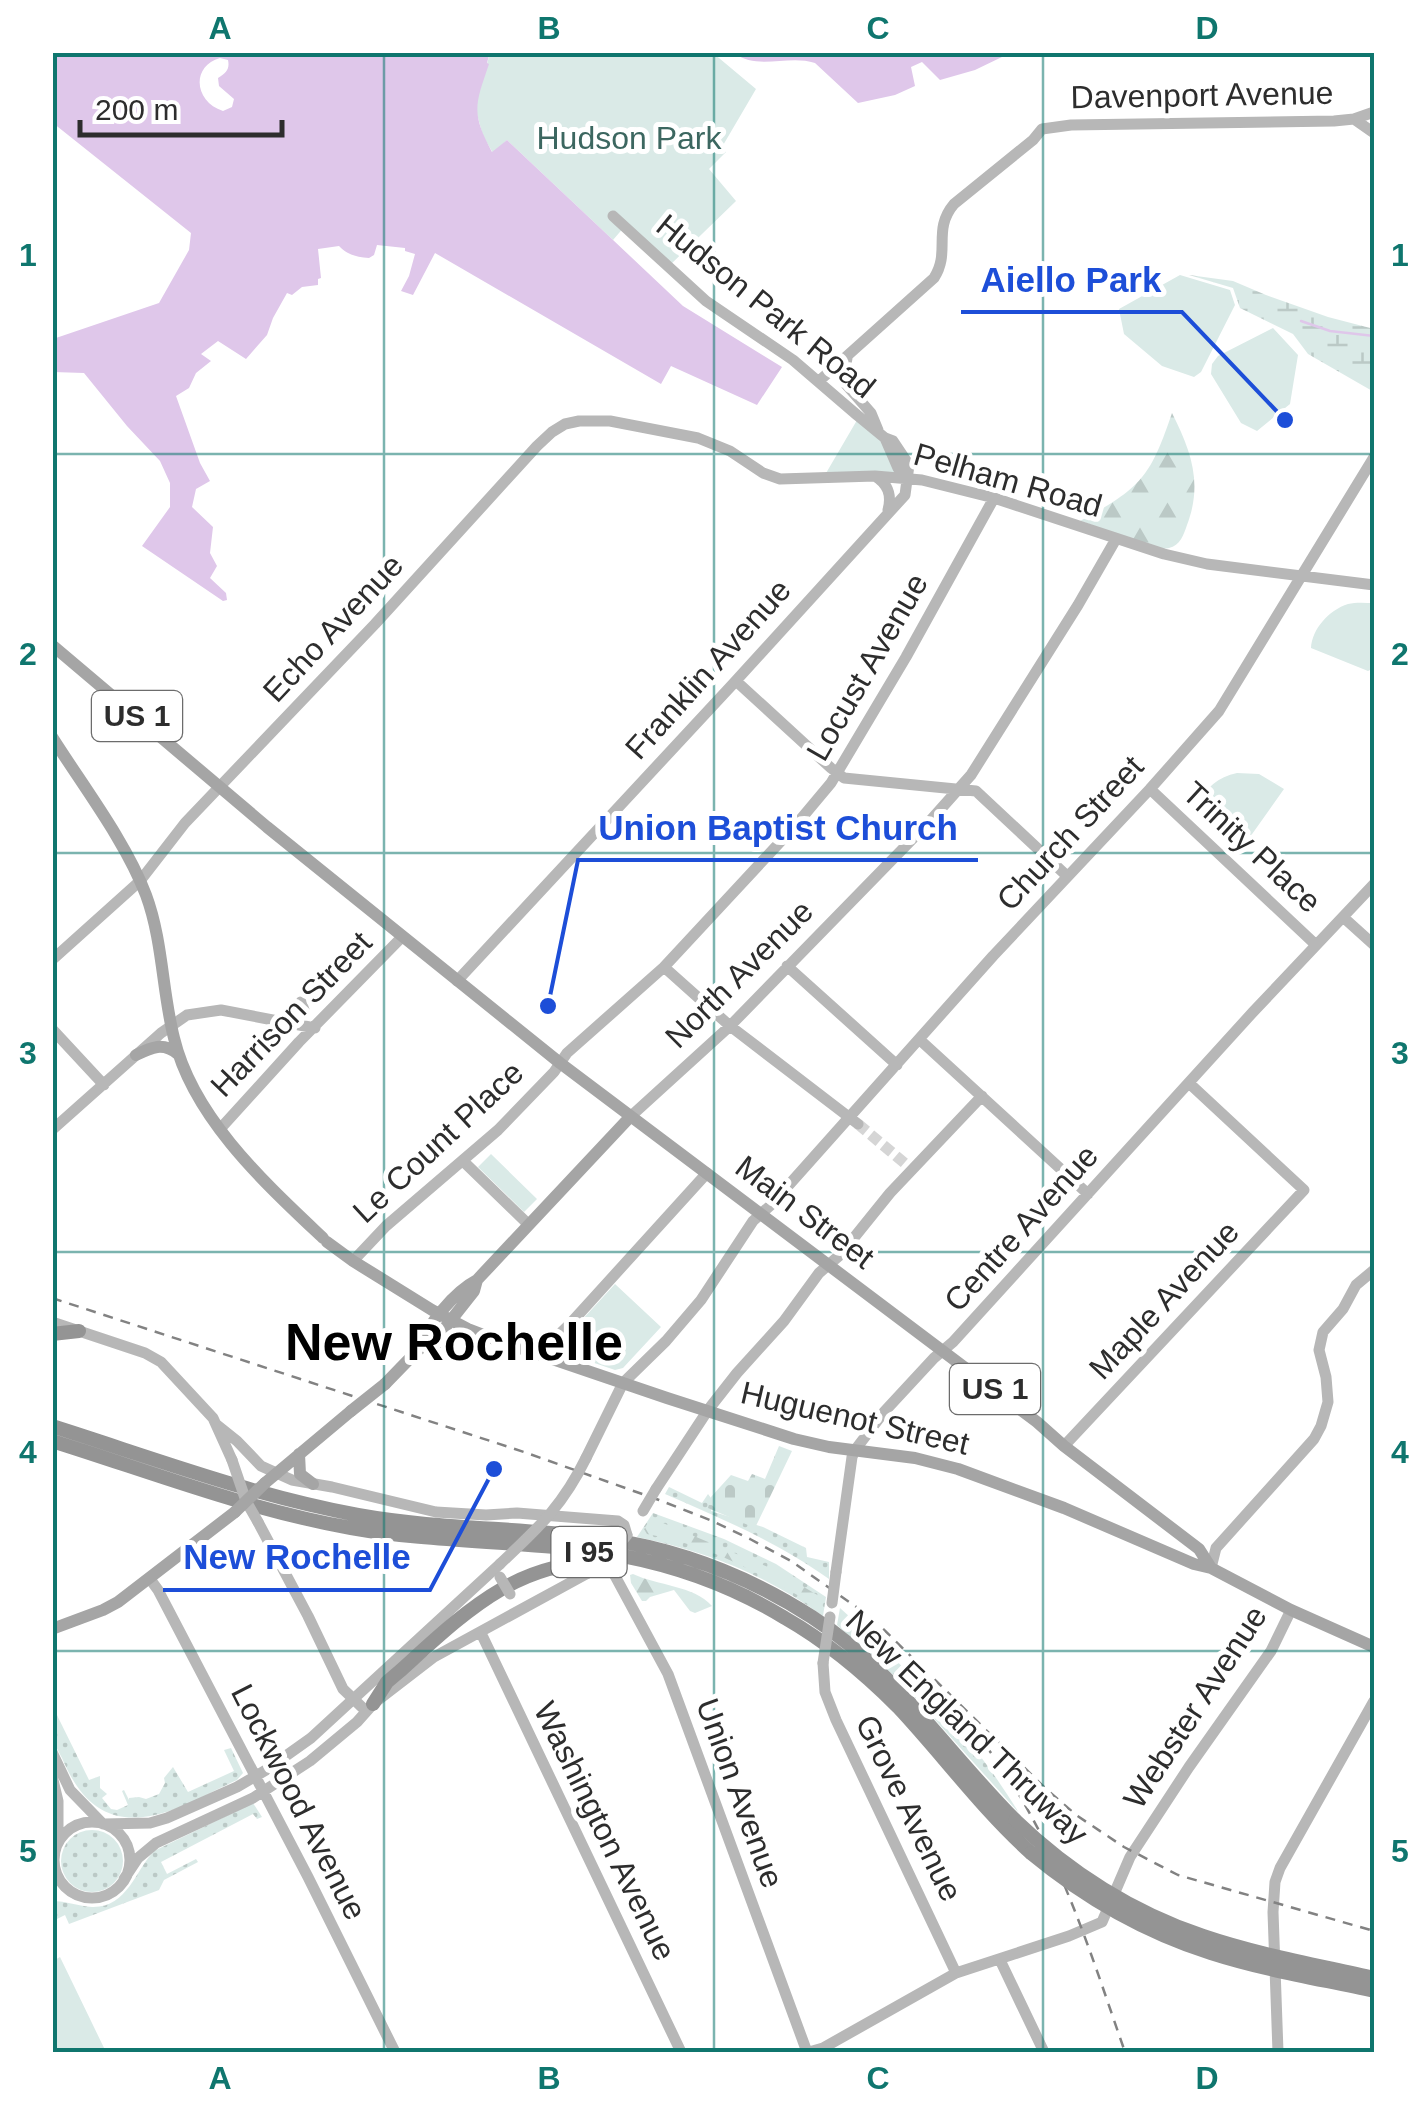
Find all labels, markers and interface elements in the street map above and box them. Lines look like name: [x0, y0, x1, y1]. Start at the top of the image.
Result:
text: A: [208, 10, 232, 46]
text: B: [537, 10, 561, 46]
text: C: [866, 10, 890, 46]
text: D: [1195, 10, 1219, 46]
scale bar: [80, 75, 282, 137]
street label: Davenport Avenue: [1070, 75, 1334, 115]
text: 200 m: [95, 93, 178, 126]
park label: Hudson Park: [537, 120, 722, 156]
street label: Hudson Park Road: [650, 207, 882, 405]
text: 1: [19, 237, 37, 273]
text: 1: [1391, 237, 1409, 273]
callout: Aiello Park: [961, 247, 1182, 312]
text: Aiello Park: [981, 260, 1162, 299]
street label: Pelham Road: [910, 436, 1106, 524]
street label: Echo Avenue: [256, 547, 410, 709]
street label: Locust Avenue: [799, 567, 935, 767]
street label: Franklin Avenue: [618, 572, 798, 766]
text: 2: [19, 636, 37, 672]
text: 2: [1391, 636, 1409, 672]
road number: US 1: [92, 691, 182, 741]
street label: Church Street: [990, 748, 1151, 917]
street label: Trinity Place: [1176, 774, 1328, 920]
callout: Union Baptist Church: [578, 795, 978, 860]
text: Union Baptist Church: [598, 808, 958, 847]
street label: North Avenue: [658, 893, 820, 1055]
street label: Harrison Street: [203, 924, 379, 1104]
text: 3: [19, 1035, 37, 1071]
text: 3: [1391, 1035, 1409, 1071]
street label: Le Count Place: [346, 1054, 530, 1230]
street label: Centre Avenue: [937, 1138, 1105, 1318]
street label: Main Street: [729, 1148, 881, 1276]
street label: Maple Avenue: [1082, 1214, 1246, 1386]
district label: New Rochelle: [285, 1313, 623, 1371]
road number: US 1: [950, 1364, 1040, 1414]
street label: Huguenot Street: [737, 1374, 973, 1462]
text: 4: [19, 1434, 37, 1470]
text: 4: [1391, 1434, 1409, 1470]
callout: New Rochelle: [163, 1525, 430, 1590]
road number: I 95: [552, 1527, 626, 1577]
text: New Rochelle: [183, 1537, 411, 1576]
street label: Webster Avenue: [1116, 1599, 1274, 1815]
street label: New England Thruway: [839, 1602, 1095, 1852]
street label: Lockwood Avenue: [224, 1678, 374, 1926]
street label: Union Avenue: [689, 1693, 791, 1893]
street label: Washington Avenue: [527, 1696, 683, 1966]
street label: Grove Avenue: [848, 1709, 970, 1907]
text: 5: [19, 1833, 37, 1869]
text: 5: [1391, 1833, 1409, 1869]
text: A: [208, 2060, 232, 2096]
text: B: [537, 2060, 561, 2096]
text: C: [866, 2060, 890, 2096]
text: D: [1195, 2060, 1219, 2096]

